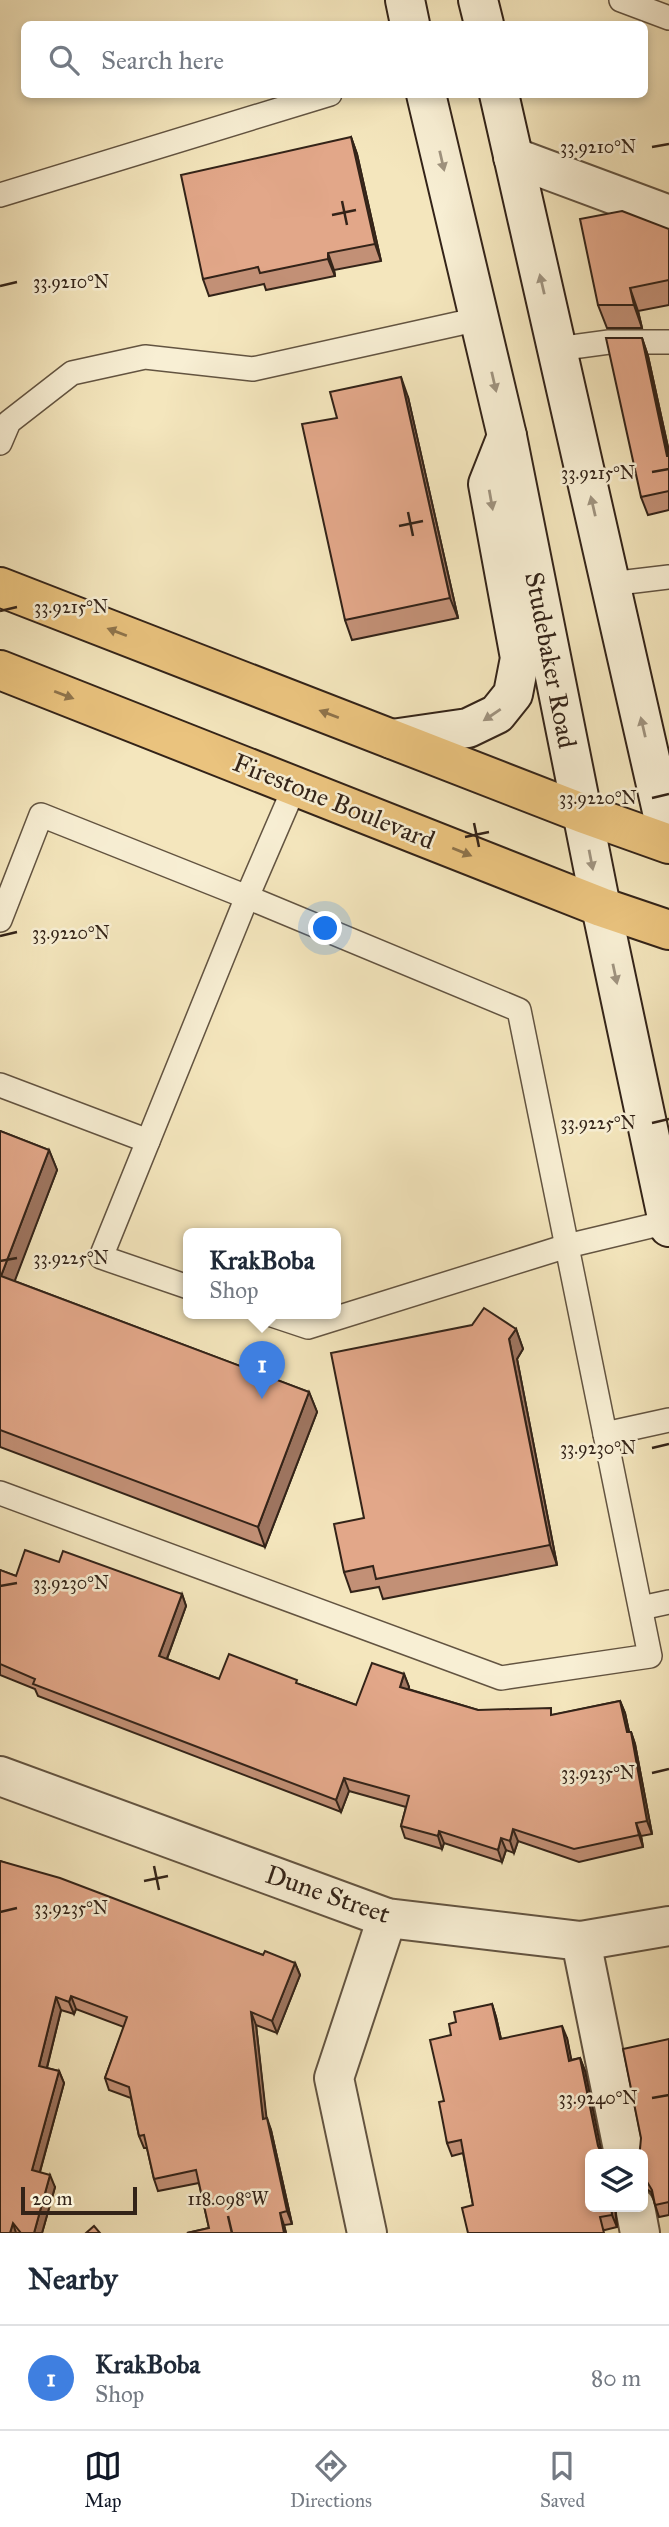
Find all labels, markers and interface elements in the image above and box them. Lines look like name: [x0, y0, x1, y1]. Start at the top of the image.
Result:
search box: [21, 21, 648, 98]
icon: search: [45, 41, 83, 79]
text: Search here: [101, 44, 224, 76]
text: 33.9210°N: [560, 136, 636, 158]
one-way arrow: [437, 150, 448, 172]
text: 33.9210°N: [33, 271, 109, 293]
one-way arrow: [536, 273, 547, 295]
one-way arrow: [489, 371, 500, 393]
text: 33.9215°N: [561, 462, 635, 484]
one-way arrow: [486, 489, 497, 511]
one-way arrow: [587, 495, 598, 517]
street label: Studebaker Road: [518, 569, 584, 751]
text: 33.9215°N: [34, 596, 108, 618]
one-way arrow: [106, 627, 127, 638]
one-way arrow: [53, 689, 74, 700]
one-way arrow: [482, 708, 502, 721]
one-way arrow: [318, 709, 339, 720]
one-way arrow: [637, 716, 648, 738]
street label: Firestone Boulevard: [228, 746, 440, 856]
text: 33.9220°N: [559, 787, 637, 809]
one-way arrow: [452, 846, 472, 858]
one-way arrow: [586, 849, 597, 871]
your location: [308, 911, 342, 945]
text: 33.9220°N: [32, 922, 110, 944]
one-way arrow: [609, 963, 620, 985]
text: 33.9225°N: [560, 1112, 636, 1134]
popup: [183, 1228, 341, 1319]
text: KrakBoba: [209, 1244, 315, 1276]
text: 33.9225°N: [33, 1247, 109, 1269]
text: Shop: [209, 1276, 259, 1304]
pin: 1: [239, 1341, 285, 1399]
text: 33.9230°N: [560, 1437, 636, 1459]
text: 33.9230°N: [33, 1572, 109, 1594]
text: 33.9235°N: [561, 1762, 635, 1784]
street label: Dune Street: [262, 1858, 394, 1930]
text: 33.9235°N: [34, 1897, 108, 1919]
text: 33.9240°N: [559, 2087, 637, 2109]
map controls: [585, 2149, 648, 2212]
button: layers: [585, 2149, 648, 2212]
scale bar: [21, 2184, 136, 2216]
text: 20 m: [32, 2187, 73, 2210]
text: 118.098°W: [188, 2188, 269, 2210]
text: Nearby: [28, 2261, 118, 2297]
text: KrakBoba: [95, 2348, 200, 2380]
text: 1: [46, 2364, 56, 2392]
text: 80 m: [591, 2364, 641, 2392]
text: Shop: [95, 2380, 144, 2408]
tab: Map: [84, 2447, 122, 2512]
tab: Directions: [290, 2447, 372, 2512]
tab: Saved: [540, 2447, 585, 2512]

